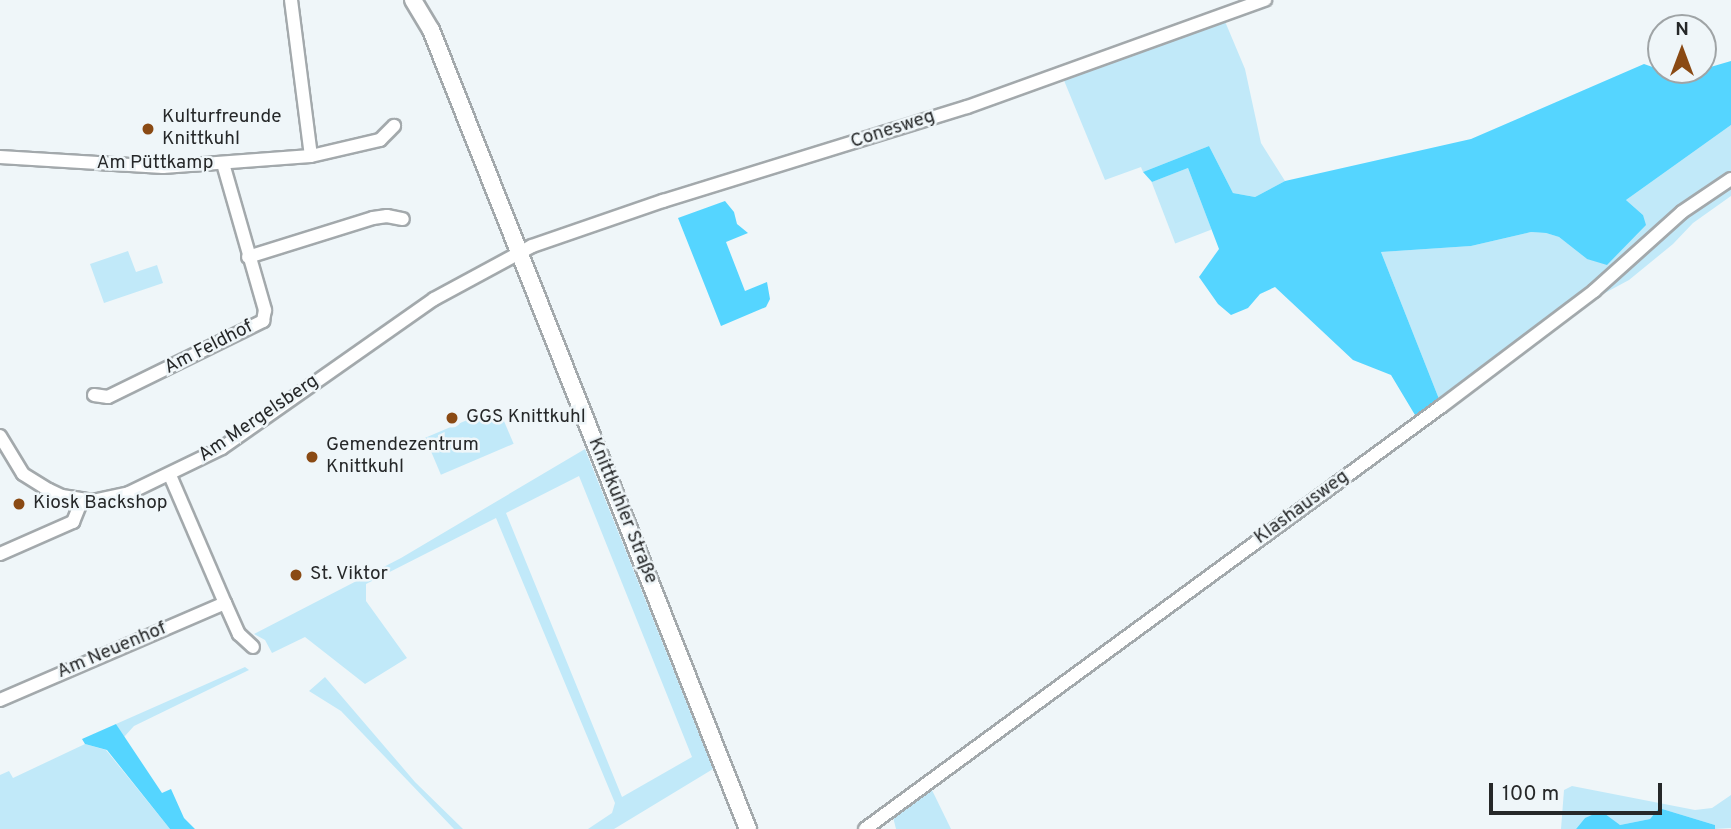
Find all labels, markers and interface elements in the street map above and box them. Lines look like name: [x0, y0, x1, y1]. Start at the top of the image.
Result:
north arrow: [1647, 14, 1717, 84]
text: N: [1675, 18, 1689, 42]
street label: Conesweg: [848, 106, 938, 154]
place label: Kulturfreunde Knittkuhl: [162, 107, 281, 151]
marker: Kulturfreunde Knittkuhl: [140, 121, 156, 137]
street label: Am Püttkamp: [97, 153, 213, 175]
street label: Am Feldhof: [161, 316, 257, 380]
street label: Am Mergelsberg: [195, 370, 323, 468]
place label: GGS Knittkuhl: [466, 407, 586, 429]
marker: GGS Knittkuhl: [444, 410, 460, 426]
place label: Gemendezentrum Knittkuhl: [326, 435, 479, 479]
street label: Knittkuhler Straße: [582, 435, 662, 587]
marker: Gemendezentrum Knittkuhl: [304, 449, 320, 465]
street label: Klashausweg: [1250, 466, 1354, 550]
place label: Kiosk Backshop: [33, 493, 168, 515]
marker: Kiosk Backshop: [11, 496, 27, 512]
place label: St. Viktor: [310, 564, 389, 586]
marker: St. Viktor: [288, 567, 304, 583]
street label: Am Neuenhof: [54, 618, 170, 684]
scale bar: [1493, 770, 1666, 814]
text: 100 m: [1502, 781, 1559, 808]

